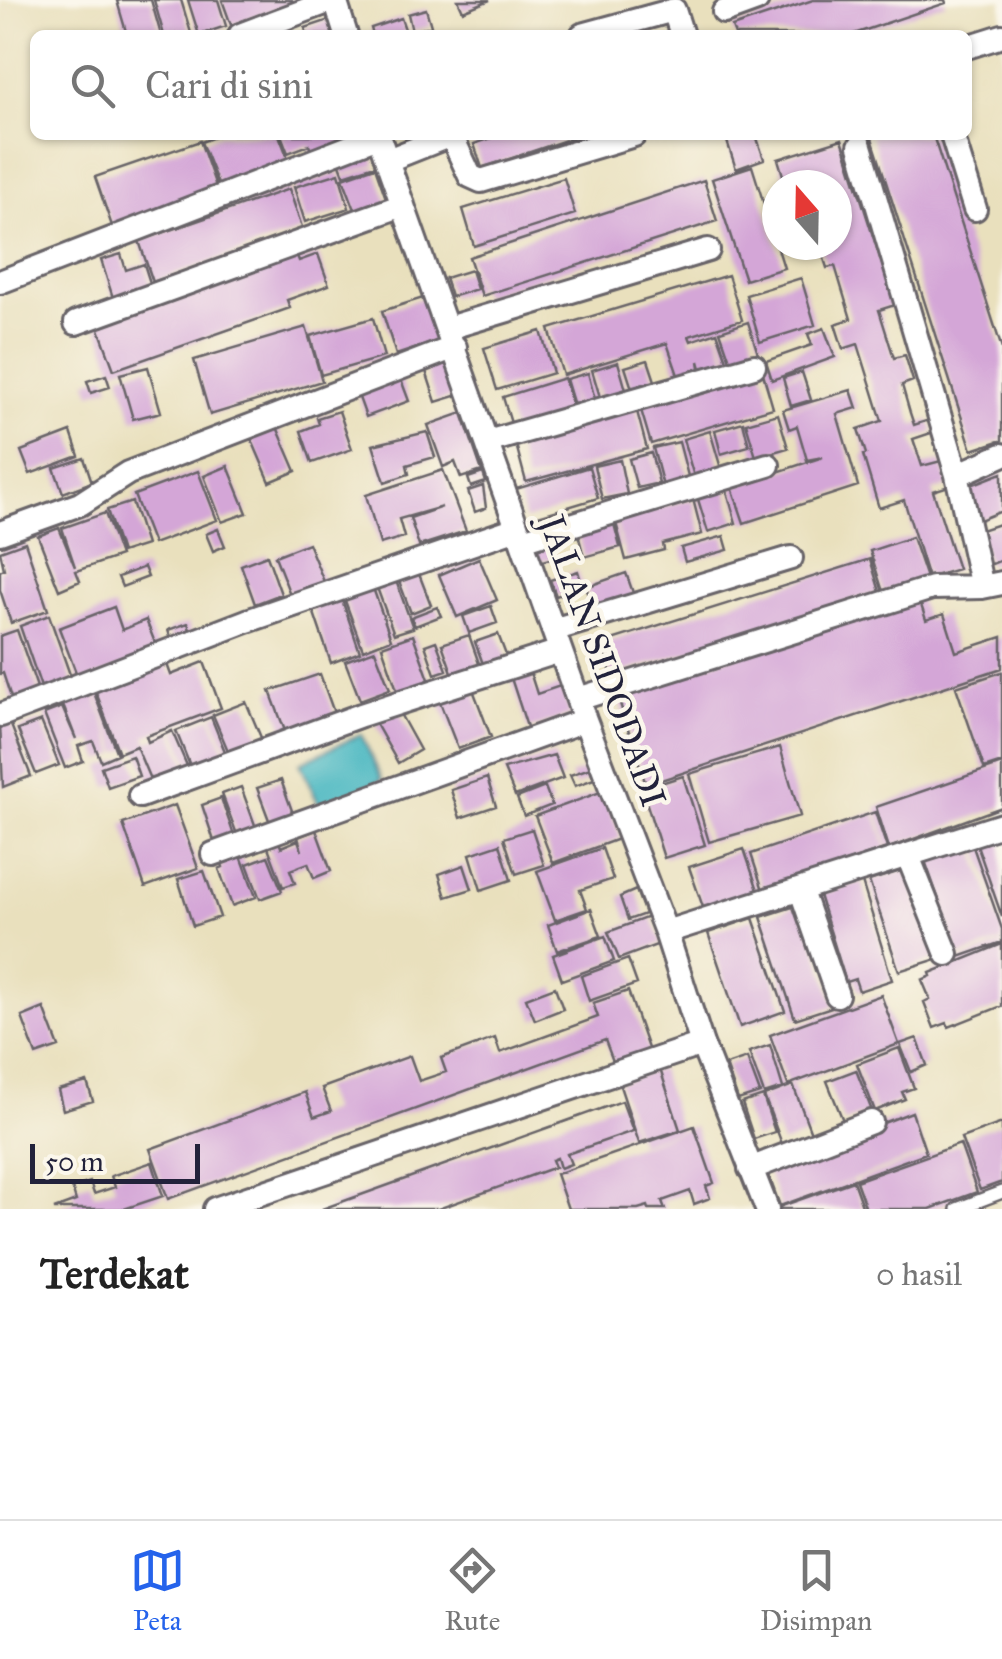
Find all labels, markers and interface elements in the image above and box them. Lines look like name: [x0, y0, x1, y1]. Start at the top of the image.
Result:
search box: [30, 30, 972, 140]
icon: search: [65, 58, 120, 113]
text: Cari di sini: [145, 62, 313, 108]
north arrow: [762, 170, 852, 260]
street label: JALAN SIDODADI: [528, 506, 675, 813]
scale bar: [30, 1139, 200, 1184]
text: 50 m: [45, 1144, 104, 1179]
text: Terdekat: [40, 1248, 189, 1300]
text: 0 hasil: [876, 1255, 962, 1294]
tab: Peta: [130, 1543, 185, 1638]
tab: Rute: [444, 1543, 500, 1638]
tab: Disimpan: [760, 1543, 872, 1638]

